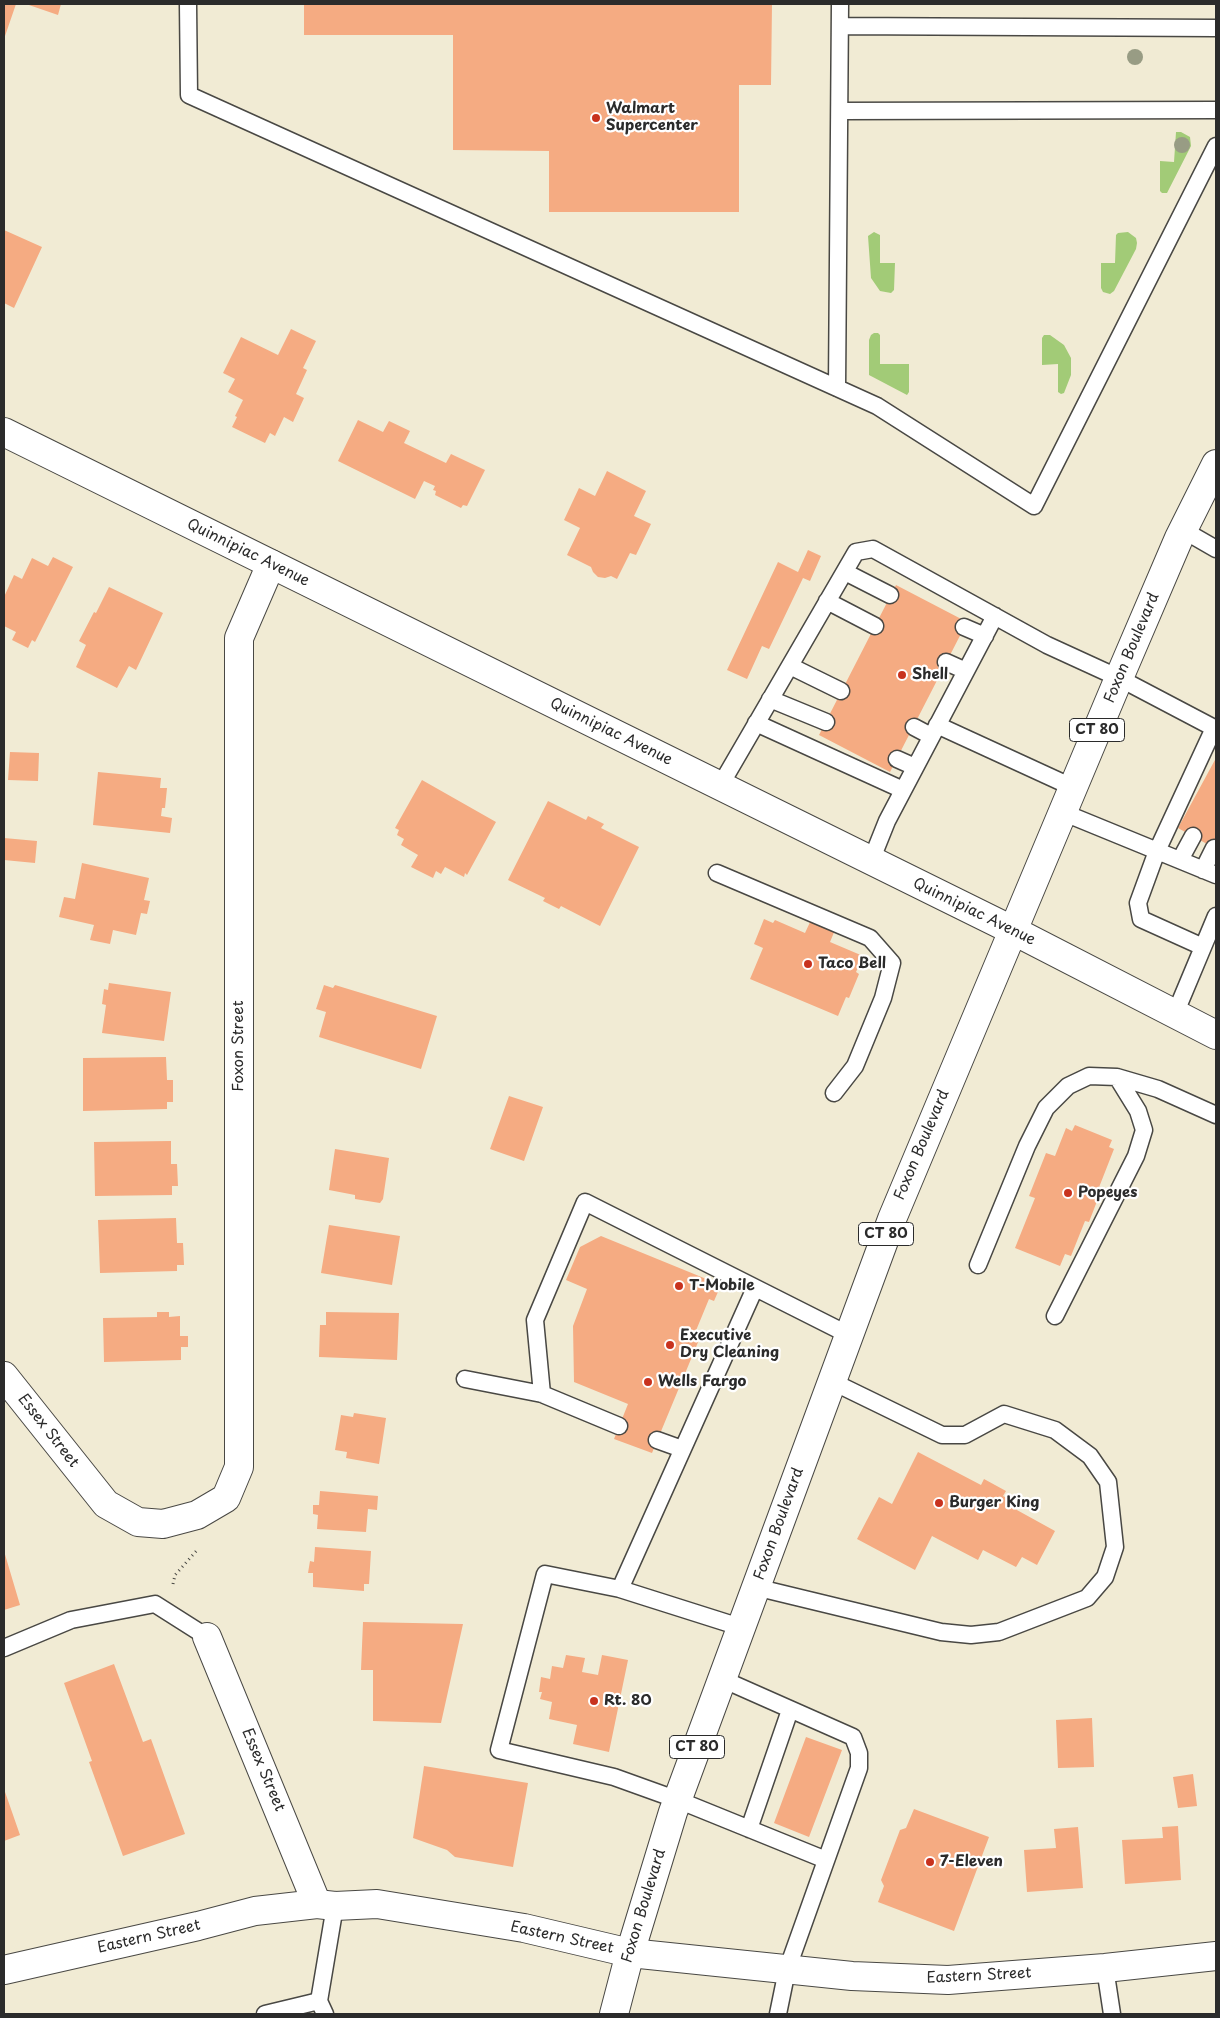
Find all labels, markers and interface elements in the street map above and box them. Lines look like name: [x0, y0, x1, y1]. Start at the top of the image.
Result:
place label: Walmart Supercenter: [606, 100, 698, 135]
marker: Walmart Supercenter: [590, 112, 602, 124]
street label: Quinnipiac Avenue: [184, 516, 312, 590]
street label: Foxon Boulevard: [1101, 590, 1163, 706]
place label: Shell: [912, 666, 948, 684]
marker: Shell: [896, 669, 908, 681]
street label: Quinnipiac Avenue: [547, 695, 675, 769]
road number: CT 80: [1070, 718, 1124, 742]
street label: Quinnipiac Avenue: [910, 875, 1038, 949]
place label: Taco Bell: [818, 955, 886, 973]
marker: Taco Bell: [802, 958, 814, 970]
street label: Foxon Street: [230, 1000, 248, 1092]
street label: Foxon Boulevard: [891, 1087, 953, 1203]
place label: Popeyes: [1078, 1184, 1137, 1202]
marker: Popeyes: [1062, 1187, 1074, 1199]
road number: CT 80: [858, 1222, 914, 1246]
place label: T-Mobile: [689, 1277, 755, 1295]
marker: T-Mobile: [673, 1280, 685, 1292]
place label: Executive Dry Cleaning: [680, 1327, 779, 1362]
marker: Executive Dry Cleaning: [664, 1339, 676, 1351]
place label: Wells Fargo: [658, 1373, 746, 1391]
marker: Wells Fargo: [642, 1376, 654, 1388]
street label: Essex Street: [14, 1391, 82, 1471]
street label: Foxon Boulevard: [750, 1465, 808, 1583]
place label: Burger King: [949, 1494, 1039, 1512]
marker: Burger King: [933, 1497, 945, 1509]
place label: Rt. 80: [604, 1692, 652, 1710]
marker: Rt. 80: [588, 1695, 600, 1707]
street label: Essex Street: [237, 1726, 289, 1814]
road number: CT 80: [670, 1735, 724, 1758]
street label: Foxon Boulevard: [618, 1847, 670, 1965]
place label: 7-Eleven: [940, 1853, 1003, 1871]
marker: 7-Eleven: [924, 1856, 936, 1868]
street label: Eastern Street: [96, 1916, 202, 1958]
street label: Eastern Street: [509, 1918, 615, 1958]
street label: Eastern Street: [926, 1964, 1032, 1988]

